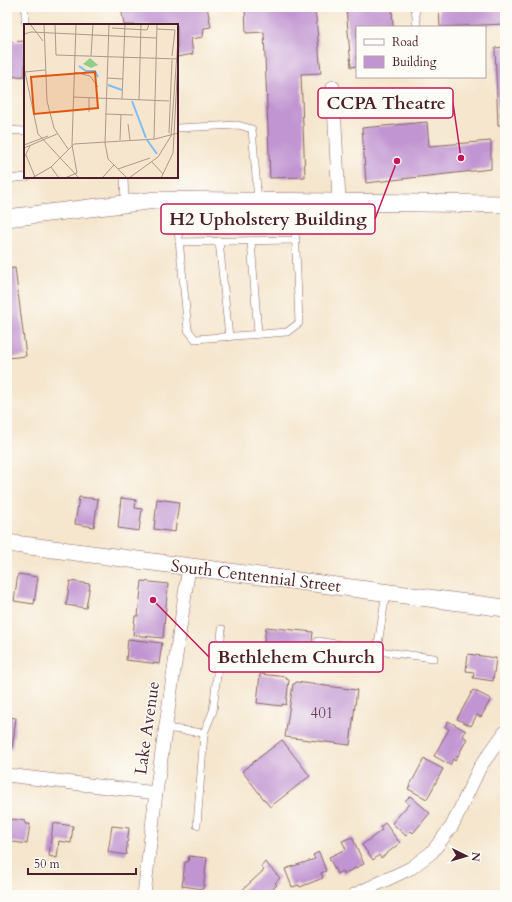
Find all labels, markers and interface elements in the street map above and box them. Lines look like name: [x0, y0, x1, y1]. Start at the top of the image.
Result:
inset map: [24, 24, 178, 178]
legend: [356, 26, 486, 78]
text: Road: [392, 34, 419, 50]
text: Building: [392, 54, 437, 70]
callout: CCPA Theatre: [318, 88, 453, 118]
text: CCPA Theatre: [326, 91, 446, 116]
callout: H2 Upholstery Building: [161, 204, 375, 234]
text: H2 Upholstery Building: [169, 207, 367, 232]
street label: South Centennial Street: [170, 554, 343, 598]
callout: Bethlehem Church: [209, 642, 383, 672]
text: Bethlehem Church: [217, 645, 375, 670]
street label: Lake Avenue: [129, 680, 165, 776]
house number: 401: [310, 703, 334, 723]
north arrow: [446, 836, 486, 876]
scale bar: [28, 850, 136, 876]
text: N: [468, 851, 483, 863]
text: 50 m: [34, 856, 61, 872]

